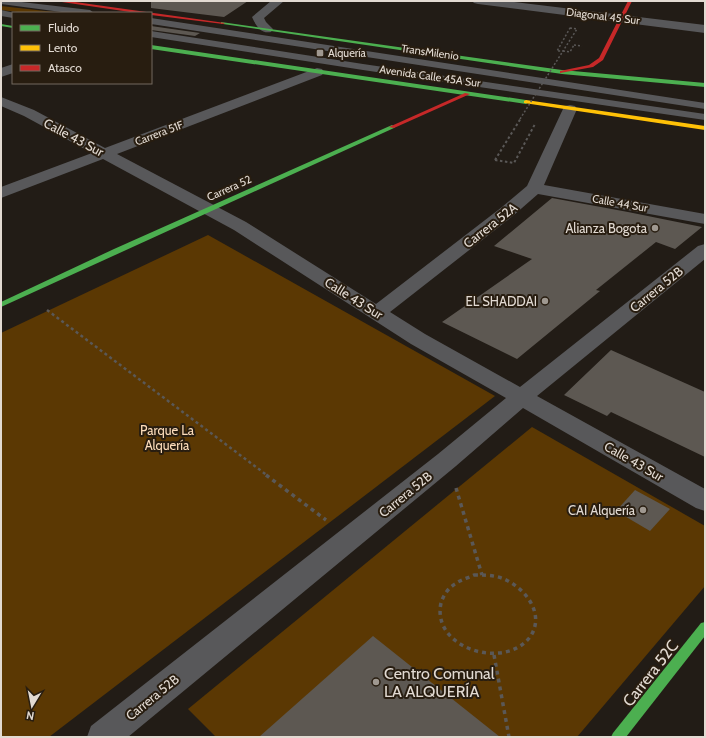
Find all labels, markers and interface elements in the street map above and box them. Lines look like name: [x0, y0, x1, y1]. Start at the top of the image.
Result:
street label: Diagonal 45 Sur: [565, 5, 641, 28]
legend: [12, 12, 152, 84]
text: Fluido: [48, 20, 80, 35]
text: Lento: [48, 40, 78, 55]
street label: TransMilenio: [400, 41, 460, 63]
place label: Alquería: [328, 46, 367, 60]
marker: Alquería: [315, 48, 325, 58]
text: Atasco: [48, 60, 82, 75]
street label: Avenida Calle 45A Sur: [378, 62, 482, 90]
street label: Calle 43 Sur: [41, 114, 108, 160]
street label: Carrera 51F: [133, 117, 186, 149]
street label: Carrera 52: [205, 172, 254, 204]
street label: Calle 44 Sur: [591, 191, 649, 215]
street label: Carrera 52A: [460, 199, 520, 251]
place label: Alianza Bogota: [565, 220, 648, 236]
marker: Alianza Bogota: [650, 223, 660, 233]
street label: Carrera 52B: [626, 263, 686, 315]
street label: Calle 43 Sur: [322, 274, 387, 323]
place label: EL SHADDAI: [466, 293, 537, 309]
marker: EL SHADDAI: [540, 296, 550, 306]
park label: Parque La Alquería: [140, 422, 195, 453]
street label: Calle 43 Sur: [602, 438, 667, 485]
street label: Carrera 52B: [375, 468, 435, 520]
place label: CAI Alquería: [568, 502, 636, 518]
marker: CAI Alquería: [638, 505, 648, 515]
street label: Carrera 52C: [619, 636, 682, 710]
place label: Centro Comunal LA ALQUERÍA: [384, 664, 495, 701]
street label: Carrera 52B: [122, 671, 182, 723]
marker: Centro Comunal LA ALQUERÍA: [371, 677, 381, 687]
north arrow: [12, 686, 52, 726]
text: N: [25, 708, 35, 723]

